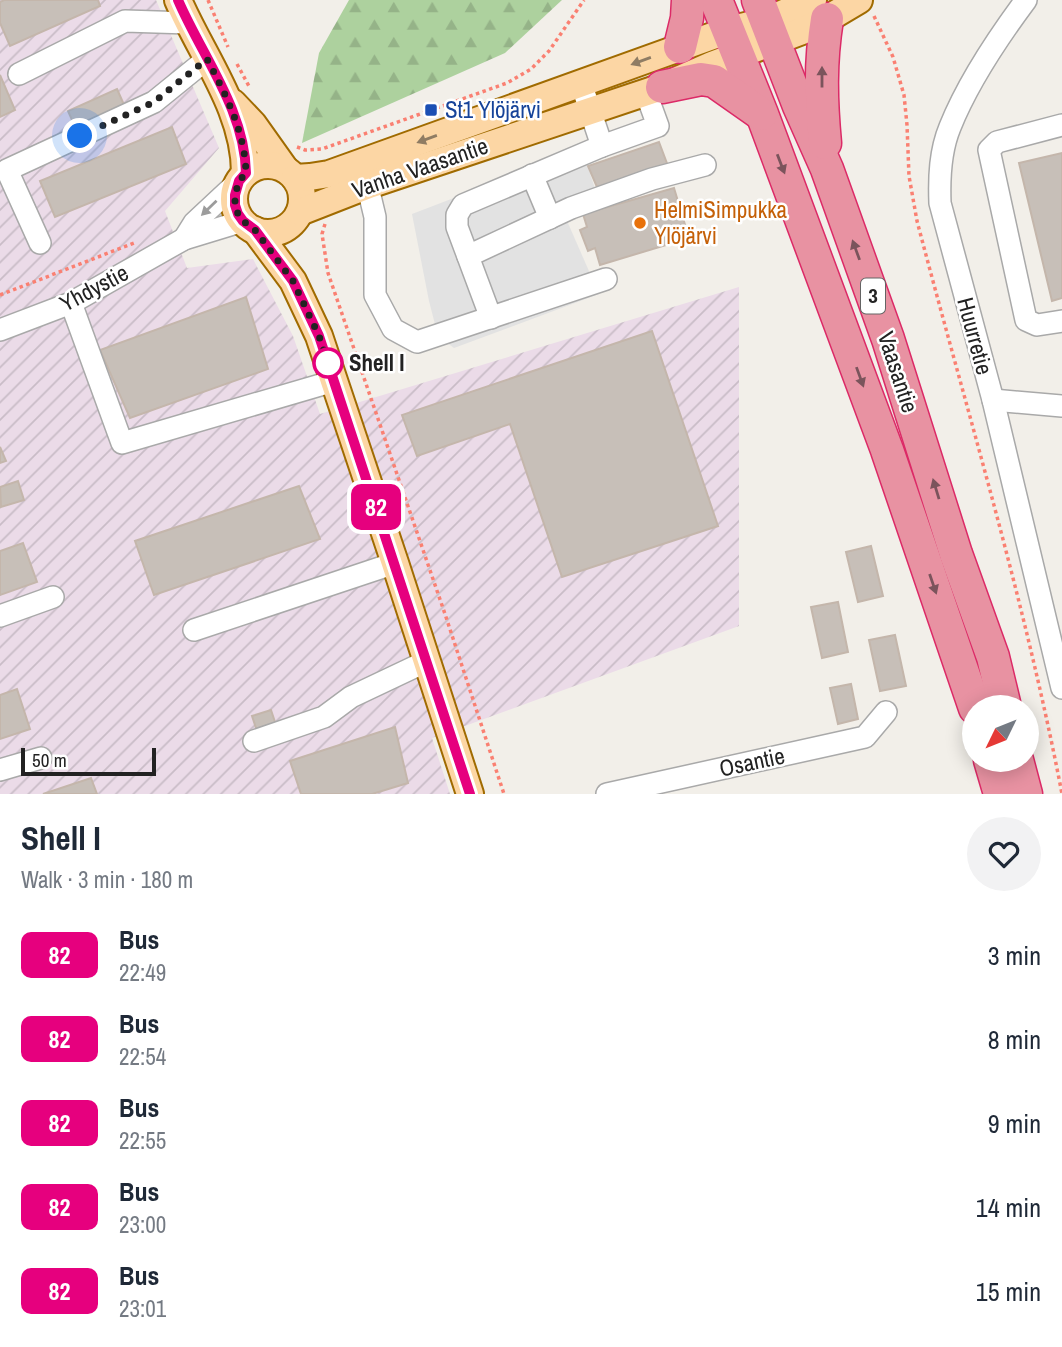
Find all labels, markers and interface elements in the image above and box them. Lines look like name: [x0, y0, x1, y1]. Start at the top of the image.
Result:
one-way arrow: [631, 56, 652, 67]
one-way arrow: [816, 66, 828, 88]
place label: St1 Ylöjärvi: [445, 94, 541, 125]
marker: St1 Ylöjärvi: [423, 102, 439, 118]
your location: [62, 118, 97, 153]
street label: Vanha Vaasantie: [348, 130, 492, 205]
one-way arrow: [417, 134, 438, 145]
one-way arrow: [775, 154, 786, 175]
place label: HelmiSimpukka Ylöjärvi: [654, 194, 788, 251]
one-way arrow: [201, 199, 218, 215]
marker: HelmiSimpukka Ylöjärvi: [632, 215, 648, 231]
one-way arrow: [851, 239, 862, 260]
street label: Yhdystie: [54, 257, 133, 318]
road number: 3: [861, 278, 885, 314]
street label: Huurretie: [950, 294, 1001, 378]
street label: Vaasantie: [871, 327, 926, 416]
place label: Shell I: [349, 347, 405, 378]
marker: Shell I: [313, 348, 343, 378]
one-way arrow: [855, 367, 866, 388]
one-way arrow: [930, 478, 940, 499]
line badge: 82: [344, 484, 408, 530]
text: 82: [365, 491, 387, 523]
one-way arrow: [928, 574, 939, 595]
north arrow: [962, 695, 1040, 772]
map controls: [962, 695, 1039, 772]
street label: Osantie: [716, 739, 787, 784]
scale bar: [21, 745, 156, 777]
text: 50 m: [32, 747, 67, 773]
text: Shell I: [21, 816, 101, 860]
button: heart: [967, 817, 1041, 891]
text: Walk · 3 min · 180 m: [21, 864, 193, 895]
text: Bus: [119, 922, 159, 957]
text: 3 min: [988, 938, 1041, 973]
text: 82: [49, 939, 70, 971]
text: 22:49: [119, 957, 166, 988]
text: Bus: [119, 1006, 159, 1041]
text: 8 min: [988, 1022, 1041, 1057]
text: 82: [49, 1023, 70, 1055]
text: 22:54: [119, 1041, 166, 1072]
text: Bus: [119, 1090, 159, 1125]
text: 9 min: [988, 1106, 1041, 1141]
text: 82: [49, 1107, 70, 1139]
text: 22:55: [119, 1125, 166, 1156]
text: Bus: [119, 1174, 159, 1209]
text: 14 min: [976, 1190, 1041, 1225]
text: 82: [49, 1191, 70, 1223]
text: 23:00: [119, 1209, 166, 1240]
text: Bus: [119, 1258, 159, 1293]
text: 15 min: [976, 1274, 1041, 1309]
text: 82: [49, 1275, 70, 1307]
text: 23:01: [119, 1293, 166, 1324]

